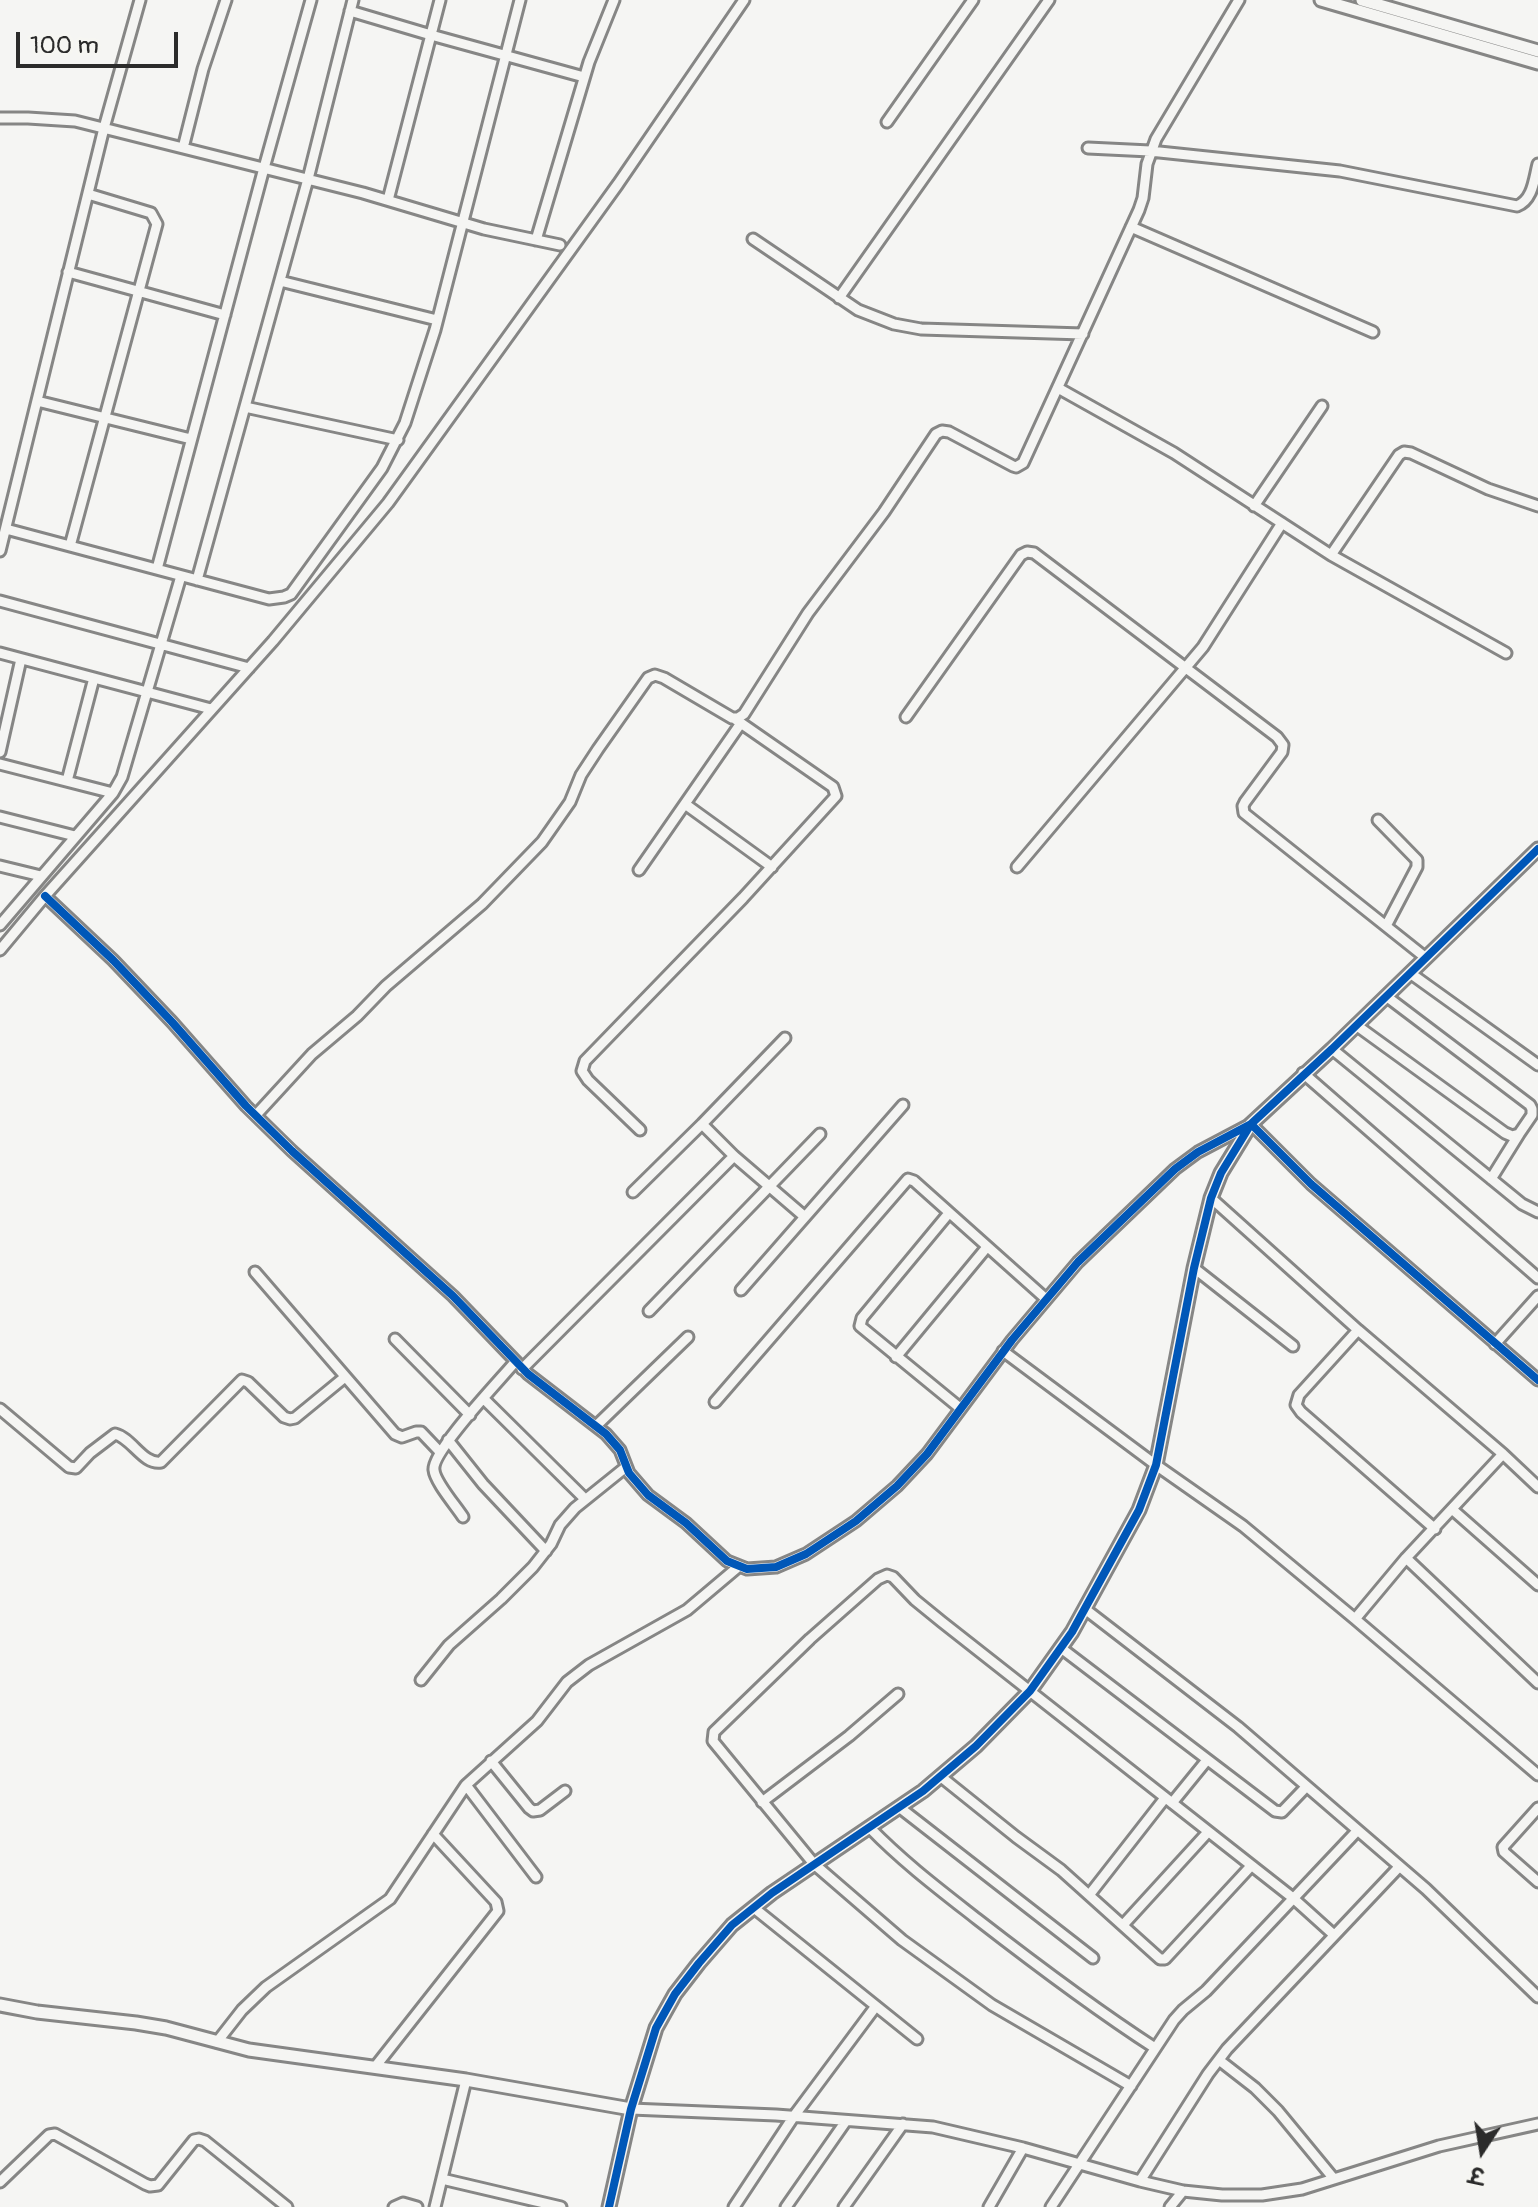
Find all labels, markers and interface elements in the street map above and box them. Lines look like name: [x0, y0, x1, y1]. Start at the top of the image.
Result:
scale bar: [20, 16, 182, 66]
text: 100 m: [30, 31, 99, 60]
north arrow: [1442, 2111, 1522, 2191]
text: उ: [1467, 2159, 1487, 2190]

